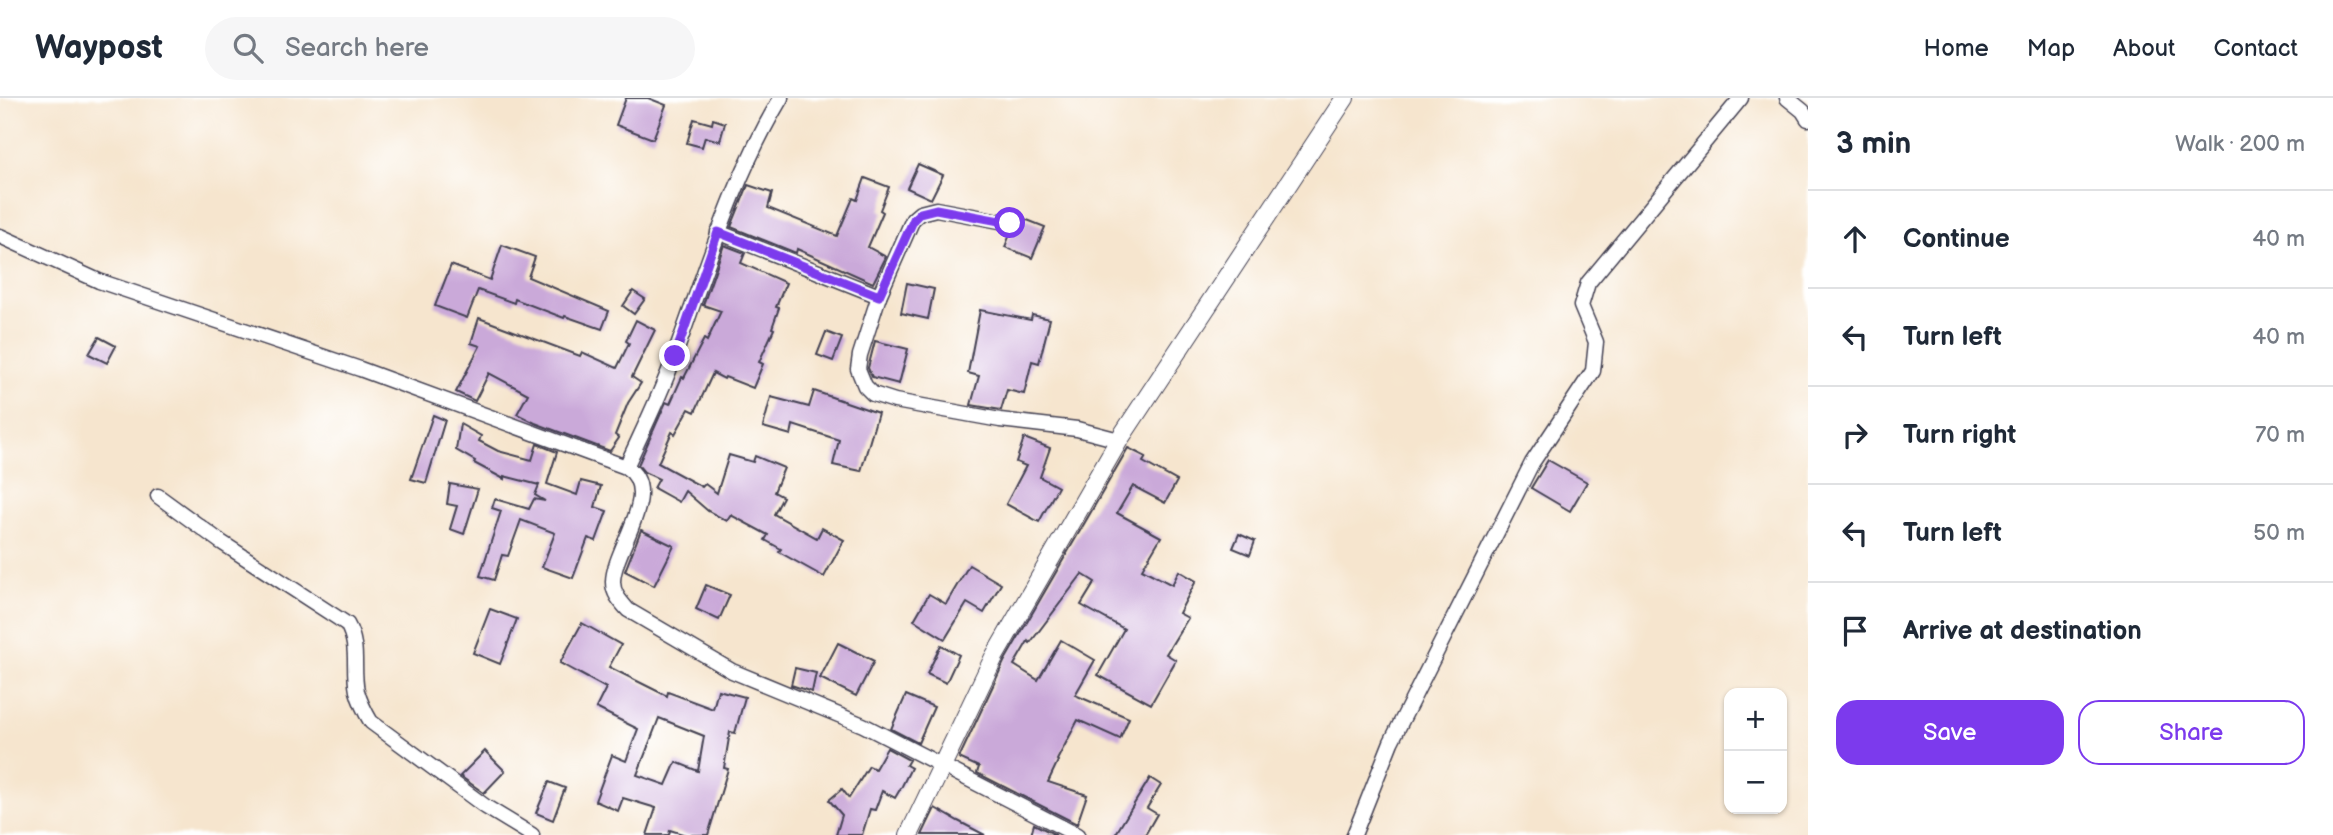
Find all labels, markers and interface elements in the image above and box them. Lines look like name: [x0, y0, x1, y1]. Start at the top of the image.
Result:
search box: [205, 17, 695, 80]
text: Waypost: [35, 28, 163, 68]
icon: search: [229, 29, 267, 67]
text: Search here: [285, 33, 429, 64]
text: Home: [1924, 34, 1989, 63]
text: Map: [2027, 34, 2075, 63]
text: About: [2113, 34, 2175, 63]
text: Contact: [2213, 34, 2298, 63]
text: 3 min: [1836, 126, 1911, 162]
text: Walk · 200 m: [2175, 130, 2305, 158]
route start: [994, 207, 1025, 238]
icon: ahead: [1836, 220, 1874, 258]
text: Continue: [1903, 224, 2010, 255]
text: 40 m: [2252, 225, 2305, 253]
icon: left: [1836, 318, 1874, 356]
text: Turn left: [1903, 322, 2002, 353]
text: 40 m: [2252, 323, 2305, 351]
route end: [659, 340, 690, 371]
icon: right: [1836, 416, 1874, 454]
text: Turn right: [1903, 420, 2016, 451]
text: 70 m: [2255, 421, 2305, 449]
icon: left: [1836, 514, 1874, 552]
text: Turn left: [1903, 518, 2002, 549]
text: 50 m: [2253, 519, 2305, 547]
icon: arrive: [1836, 612, 1874, 650]
text: Arrive at destination: [1903, 616, 2142, 647]
map controls: [1724, 688, 1787, 814]
button: +: [1724, 688, 1787, 751]
button: Save: [1836, 700, 2064, 765]
button: Share: [2078, 700, 2305, 765]
button: −: [1724, 751, 1787, 814]

